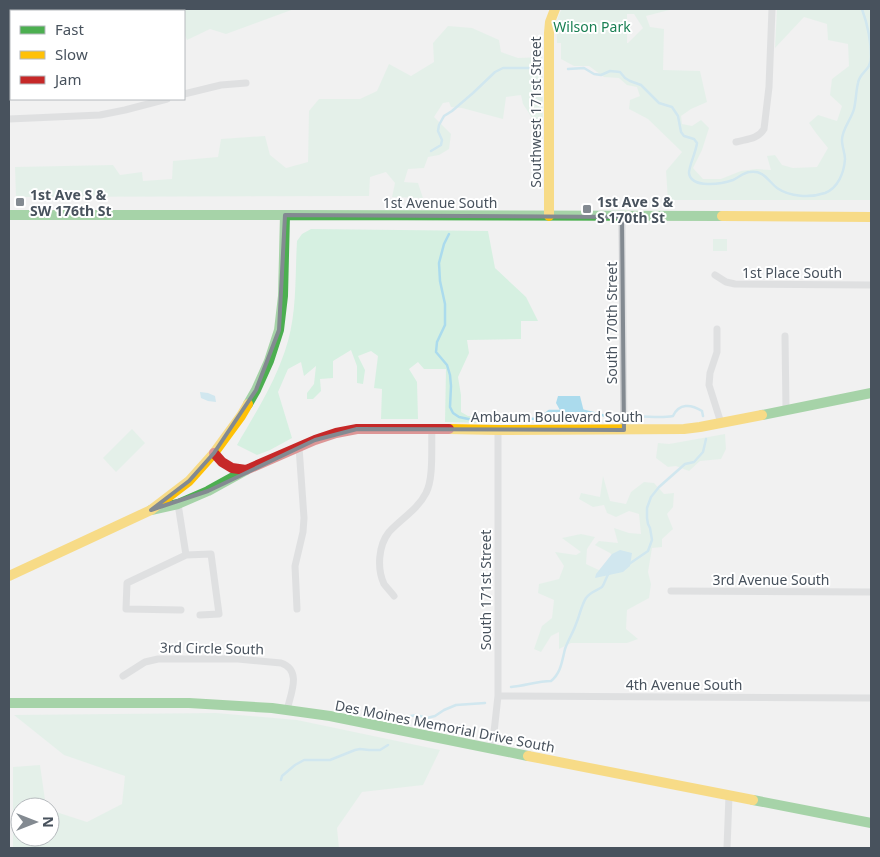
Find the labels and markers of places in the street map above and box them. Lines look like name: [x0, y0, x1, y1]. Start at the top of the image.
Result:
place label: 1st Ave S & SW 176th St: [30, 185, 112, 220]
place label: 1st Ave S & S 170th St: [597, 192, 674, 227]
marker: 1st Ave S & SW 176th St: [14, 196, 26, 208]
marker: 1st Ave S & S 170th St: [581, 203, 593, 215]

